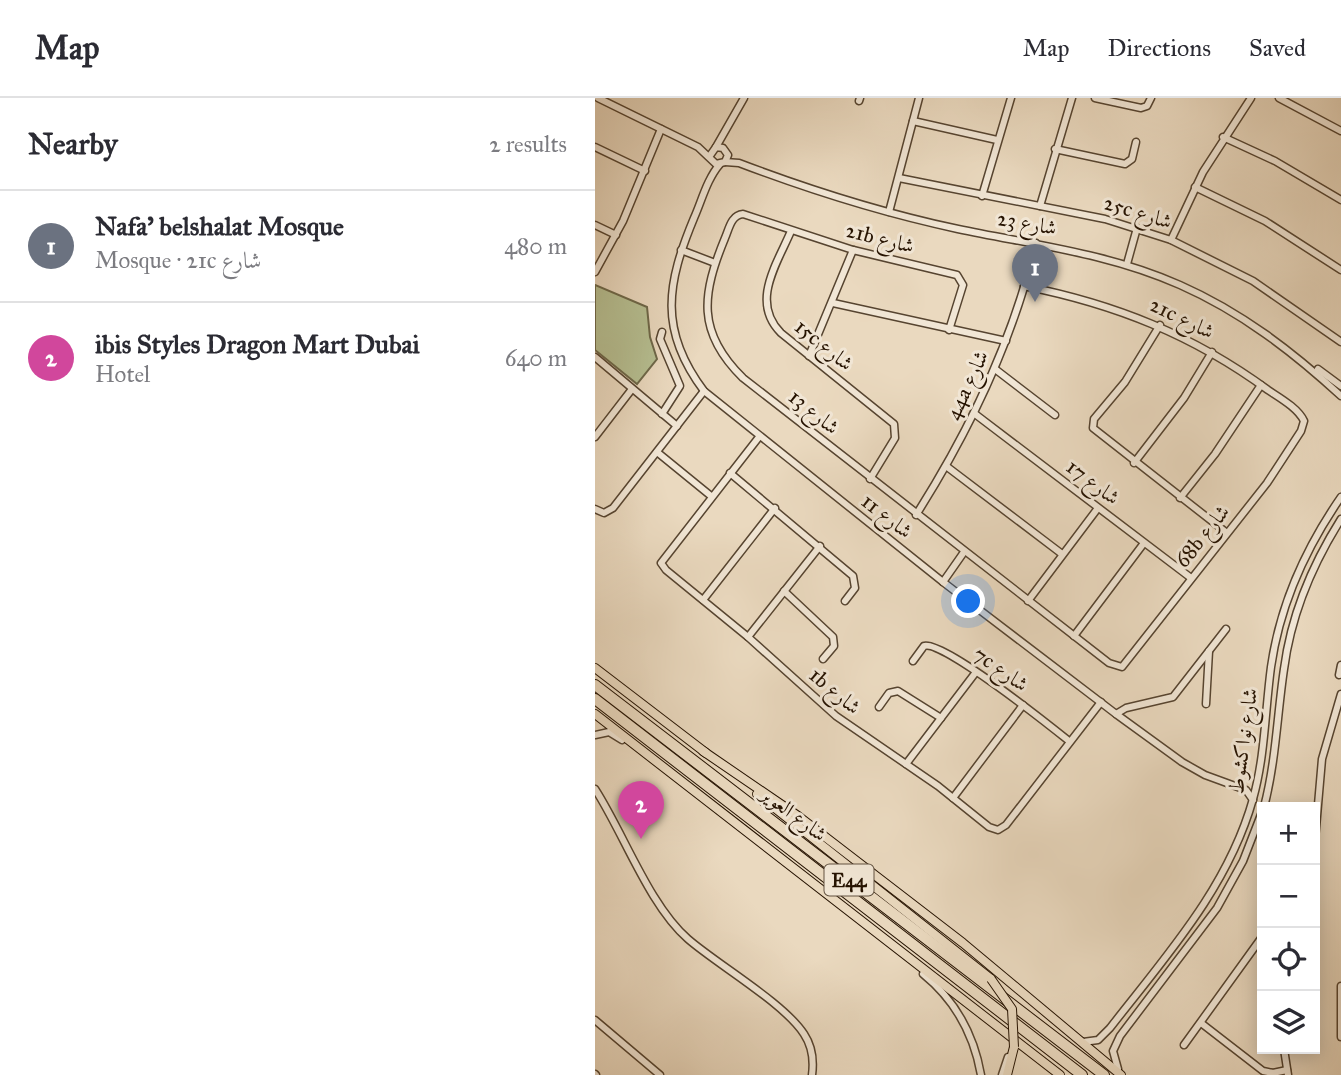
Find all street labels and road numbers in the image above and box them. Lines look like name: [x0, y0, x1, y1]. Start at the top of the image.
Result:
street label: 25c شارع: [1099, 189, 1175, 239]
street label: شارع 23: [994, 205, 1059, 246]
street label: 21b شارع: [842, 217, 917, 264]
street label: 21c شارع: [1143, 291, 1218, 349]
street label: 15c شارع: [786, 314, 859, 380]
street label: 44a شارع: [940, 346, 999, 426]
street label: شارع 13: [780, 384, 845, 444]
street label: شارع 17: [1058, 453, 1125, 515]
street label: شارع 11: [853, 488, 918, 548]
street label: 68b شارع: [1169, 499, 1239, 576]
street label: 7c شارع: [966, 641, 1033, 701]
street label: 1b شارع: [801, 662, 866, 724]
street label: شارع نواكشوط: [1223, 686, 1268, 796]
street label: شارع العوير: [751, 780, 832, 851]
road number: E44: [825, 864, 873, 895]

